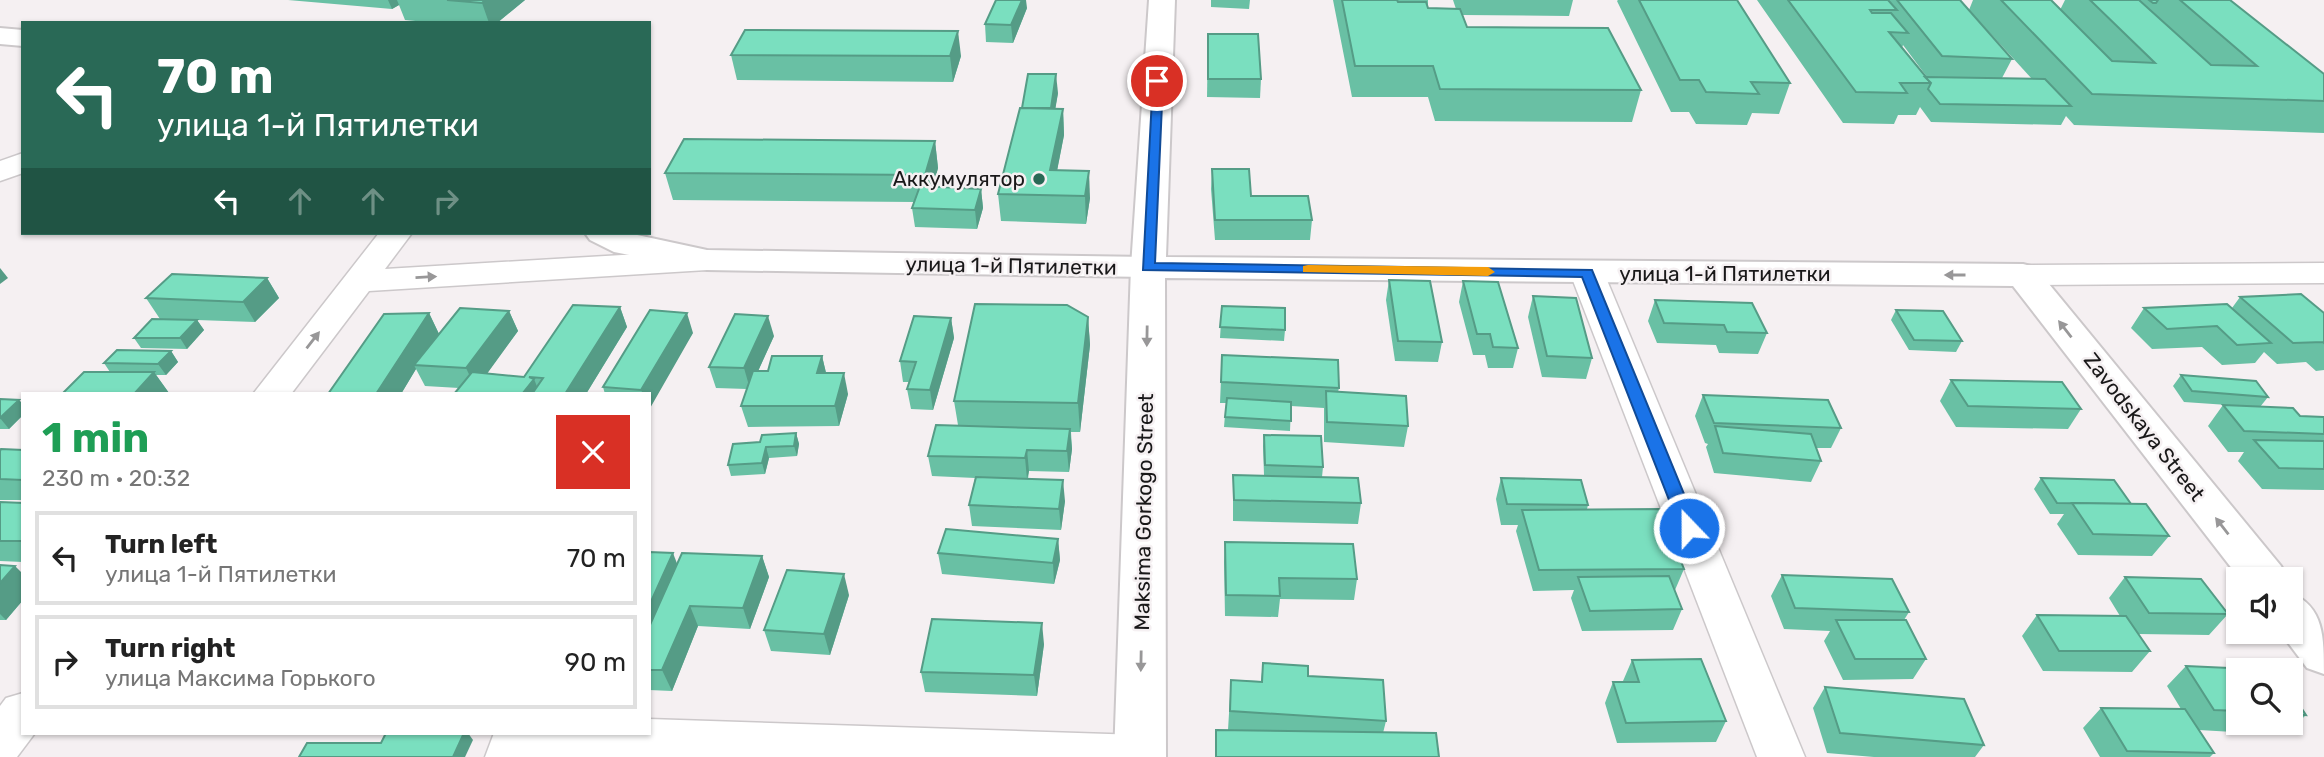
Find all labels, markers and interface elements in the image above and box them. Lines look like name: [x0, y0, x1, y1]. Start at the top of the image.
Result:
text: 70 m: [157, 47, 274, 105]
icon: left: [42, 49, 133, 140]
pin: [1127, 51, 1187, 111]
icon: arrive: [1138, 62, 1176, 100]
text: улица 1-й Пятилетки: [157, 106, 479, 144]
place label: Аккумулятор: [893, 166, 1025, 191]
marker: Аккумулятор: [1031, 171, 1047, 187]
icon: left: [208, 182, 246, 220]
icon: ahead: [281, 182, 319, 220]
icon: ahead: [354, 182, 392, 220]
icon: right: [427, 182, 465, 220]
street label: улица 1-й Пятилетки: [905, 251, 1117, 280]
street label: улица 1-й Пятилетки: [1619, 261, 1831, 286]
one-way arrow: [1944, 269, 1966, 281]
one-way arrow: [416, 271, 438, 282]
one-way arrow: [2058, 320, 2073, 338]
one-way arrow: [1141, 325, 1153, 347]
one-way arrow: [305, 331, 319, 349]
street label: Zavodskaya Street: [2079, 348, 2210, 506]
street label: Maksima Gorkogo Street: [1129, 393, 1158, 631]
text: 1 min: [42, 413, 149, 463]
button: close: [556, 415, 630, 489]
text: 230 m · 20:32: [42, 464, 190, 492]
position arrow: [1652, 491, 1726, 565]
one-way arrow: [2215, 517, 2230, 535]
text: Turn left: [105, 529, 217, 560]
icon: left: [46, 539, 84, 577]
text: 70 m: [567, 543, 626, 574]
text: улица 1-й Пятилетки: [105, 560, 336, 588]
map controls: [2226, 567, 2303, 735]
button: sound: [2226, 567, 2303, 644]
text: Turn right: [105, 633, 235, 664]
icon: right: [46, 643, 84, 681]
text: 90 m: [565, 647, 626, 678]
one-way arrow: [1136, 650, 1147, 672]
button: search: [2226, 658, 2303, 735]
text: улица Максима Горького: [105, 664, 376, 692]

